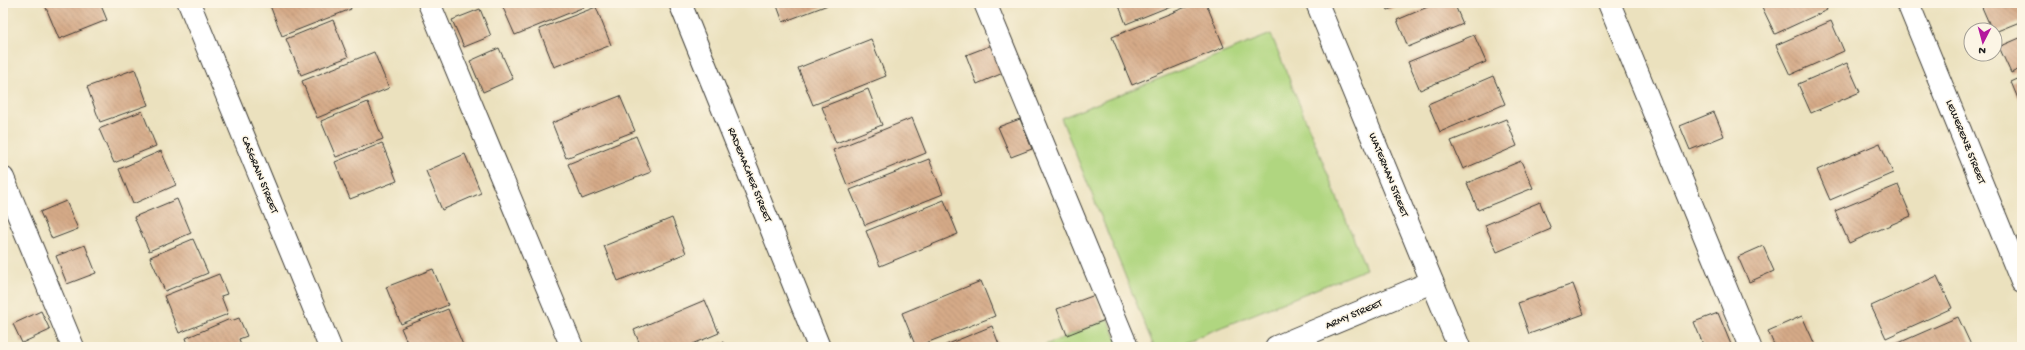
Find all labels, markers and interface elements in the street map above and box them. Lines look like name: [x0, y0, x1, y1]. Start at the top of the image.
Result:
north arrow: [1963, 22, 2003, 62]
text: N: [1978, 44, 1986, 56]
street label: LEWERENZ STREET: [1943, 98, 1988, 187]
street label: RADEMACHER STREET: [725, 126, 774, 225]
street label: WATERMAN STREET: [1366, 131, 1411, 220]
street label: CASGRAIN STREET: [238, 135, 280, 216]
street label: ARMY STREET: [1324, 297, 1385, 332]

